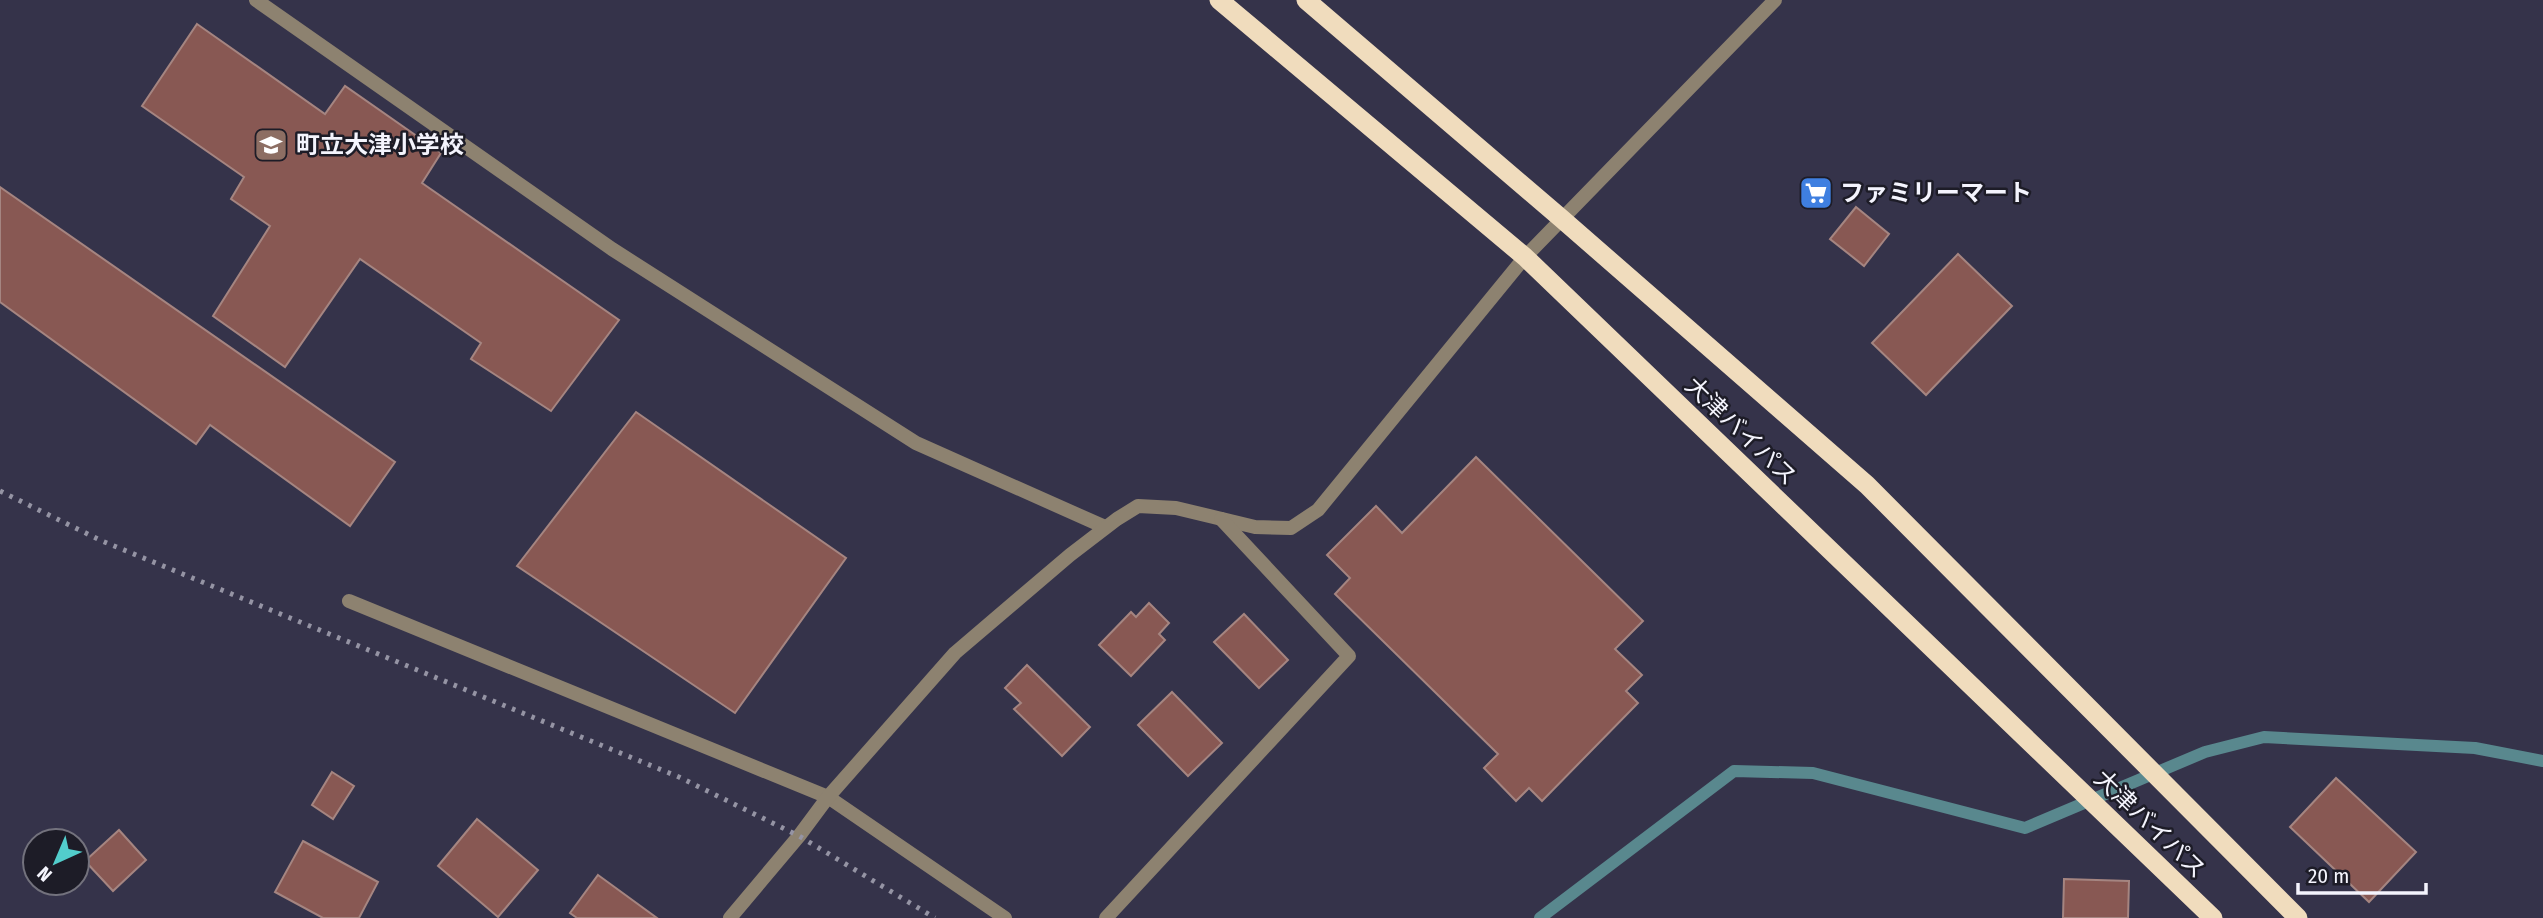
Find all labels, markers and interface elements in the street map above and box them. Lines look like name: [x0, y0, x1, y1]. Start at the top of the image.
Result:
school or university icon: 町立大津小学校: [252, 126, 290, 164]
place label: 町立大津小学校: [296, 131, 464, 159]
supermarket icon: ファミリーマート: [1797, 174, 1835, 212]
place label: ファミリーマート: [1840, 179, 2032, 207]
street label: 大津バイパス: [1680, 371, 1802, 491]
street label: 大津バイパス: [2089, 764, 2211, 884]
north arrow: [21, 827, 91, 897]
scale bar: [2298, 852, 2426, 896]
text: N: [32, 862, 57, 886]
text: 20 m: [2308, 863, 2349, 889]

